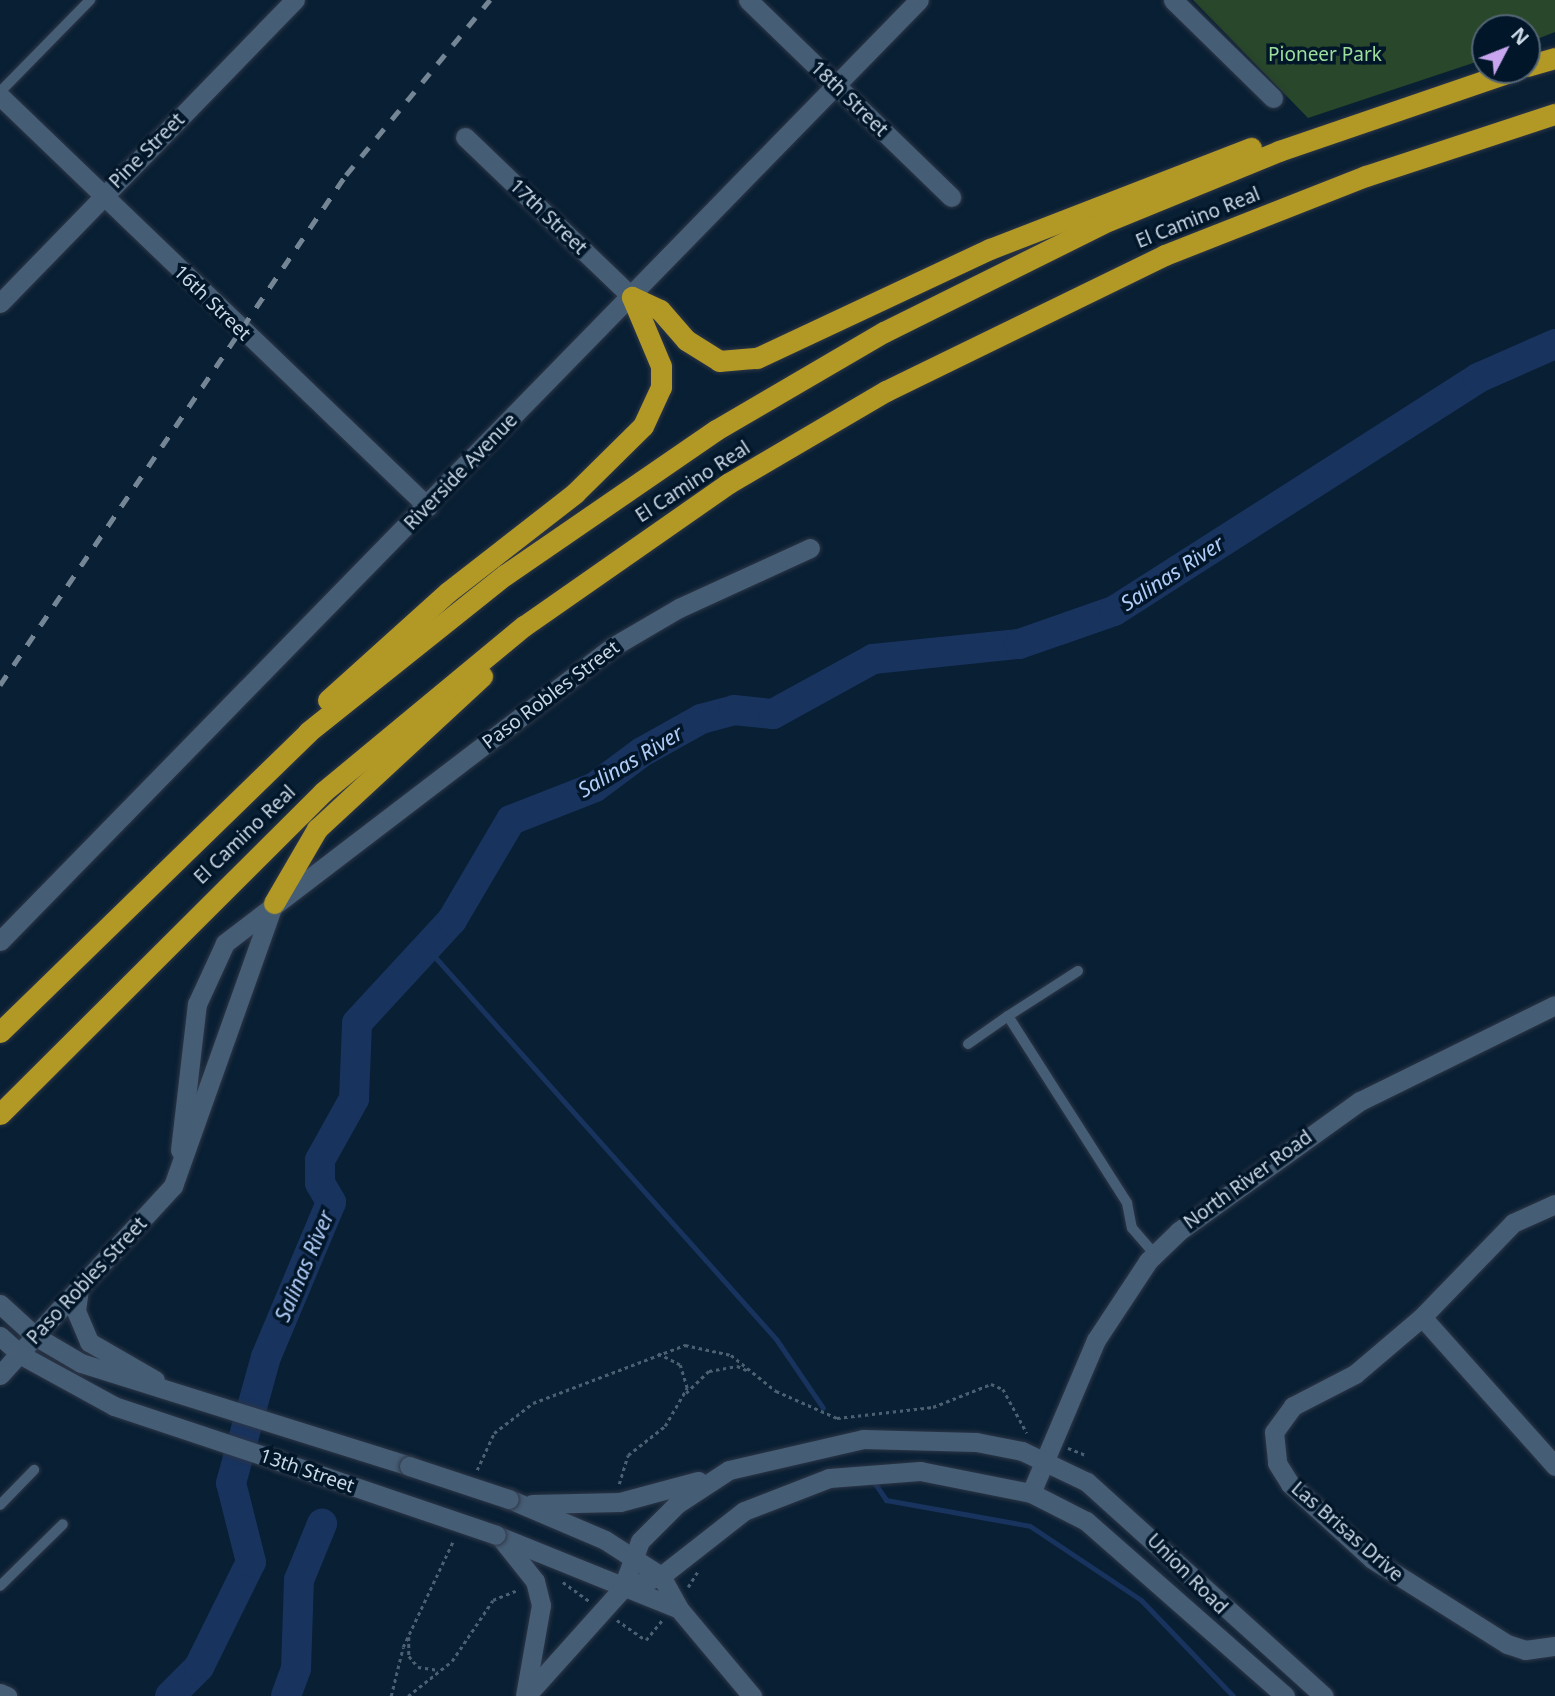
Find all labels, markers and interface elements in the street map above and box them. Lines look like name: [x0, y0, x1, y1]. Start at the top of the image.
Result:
north arrow: [1471, 14, 1541, 84]
text: N: [1505, 22, 1535, 51]
park label: Pioneer Park: [1268, 44, 1382, 66]
street label: 18th Street: [806, 57, 892, 141]
street label: Pine Street: [105, 109, 189, 193]
street label: 17th Street: [505, 175, 591, 259]
street label: El Camino Real: [1133, 183, 1263, 253]
street label: 16th Street: [169, 261, 255, 345]
street label: Riverside Avenue: [400, 409, 522, 535]
street label: El Camino Real: [631, 436, 755, 528]
water label: Salinas River: [1116, 530, 1228, 616]
street label: Paso Robles Street: [478, 636, 624, 754]
water label: Salinas River: [573, 720, 687, 802]
street label: El Camino Real: [190, 781, 300, 889]
street label: North River Road: [1179, 1126, 1317, 1234]
water label: Salinas River: [269, 1207, 339, 1325]
street label: Paso Robles Street: [22, 1213, 152, 1349]
street label: 13th Street: [257, 1444, 357, 1498]
street label: Las Brisas Drive: [1286, 1477, 1408, 1587]
street label: Union Road: [1142, 1529, 1232, 1619]

